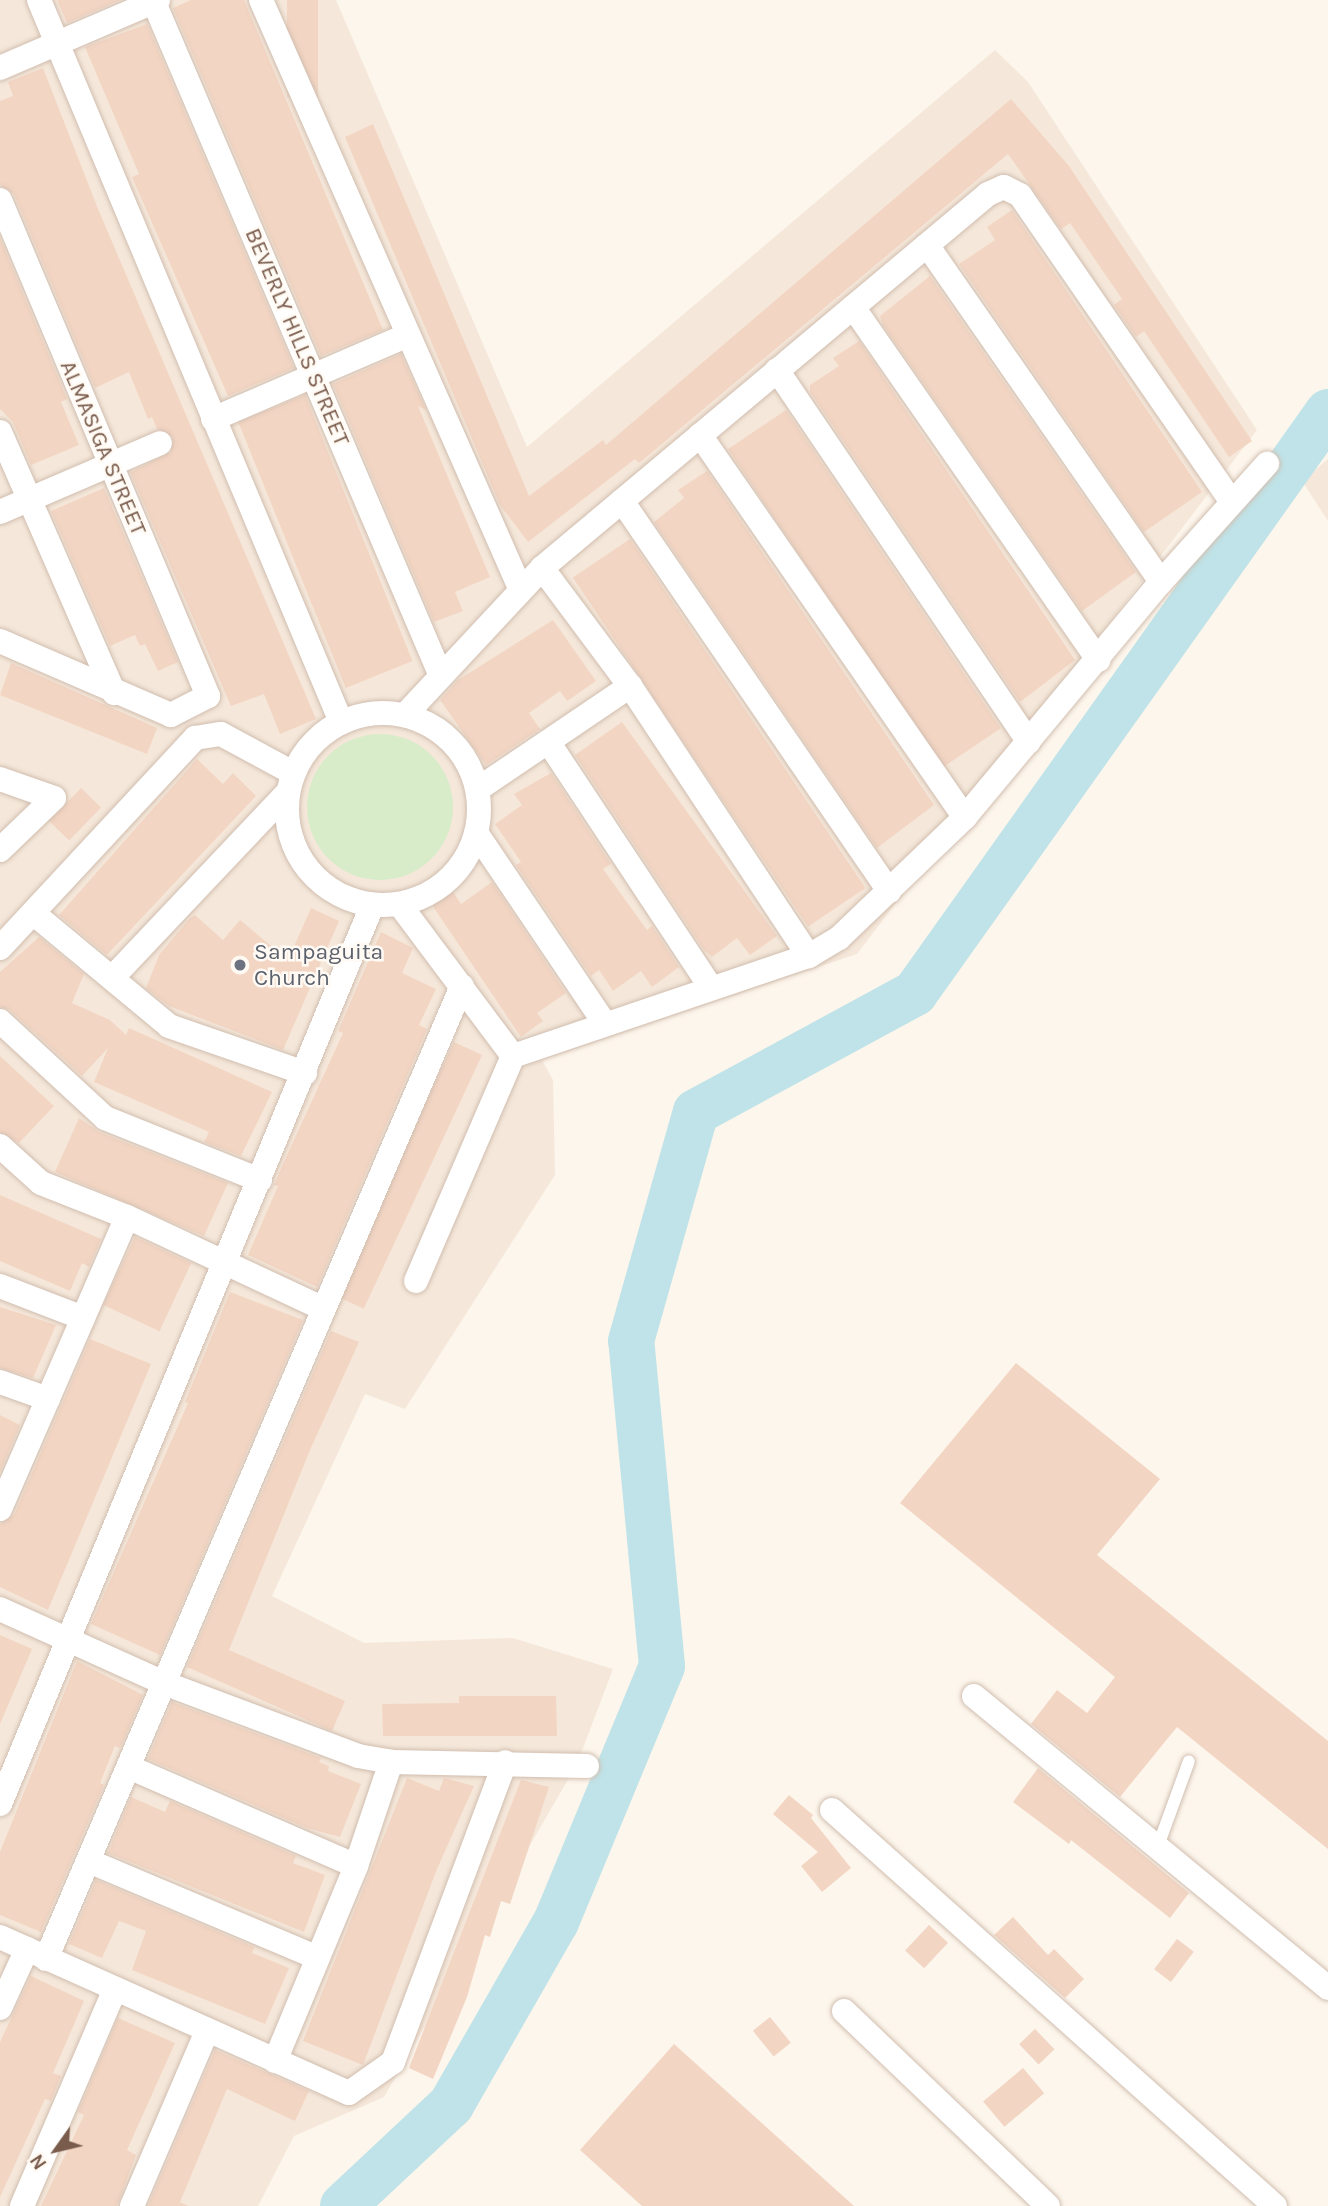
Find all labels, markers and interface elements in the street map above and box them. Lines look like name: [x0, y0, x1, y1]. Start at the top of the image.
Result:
street label: BEVERLY HILLS STREET: [239, 224, 355, 450]
street label: ALMASIGA STREET: [54, 356, 152, 540]
place label: Sampaguita Church: [254, 938, 383, 992]
marker: Sampaguita Church: [232, 957, 248, 973]
north arrow: [21, 2115, 91, 2185]
text: N: [26, 2150, 52, 2174]

